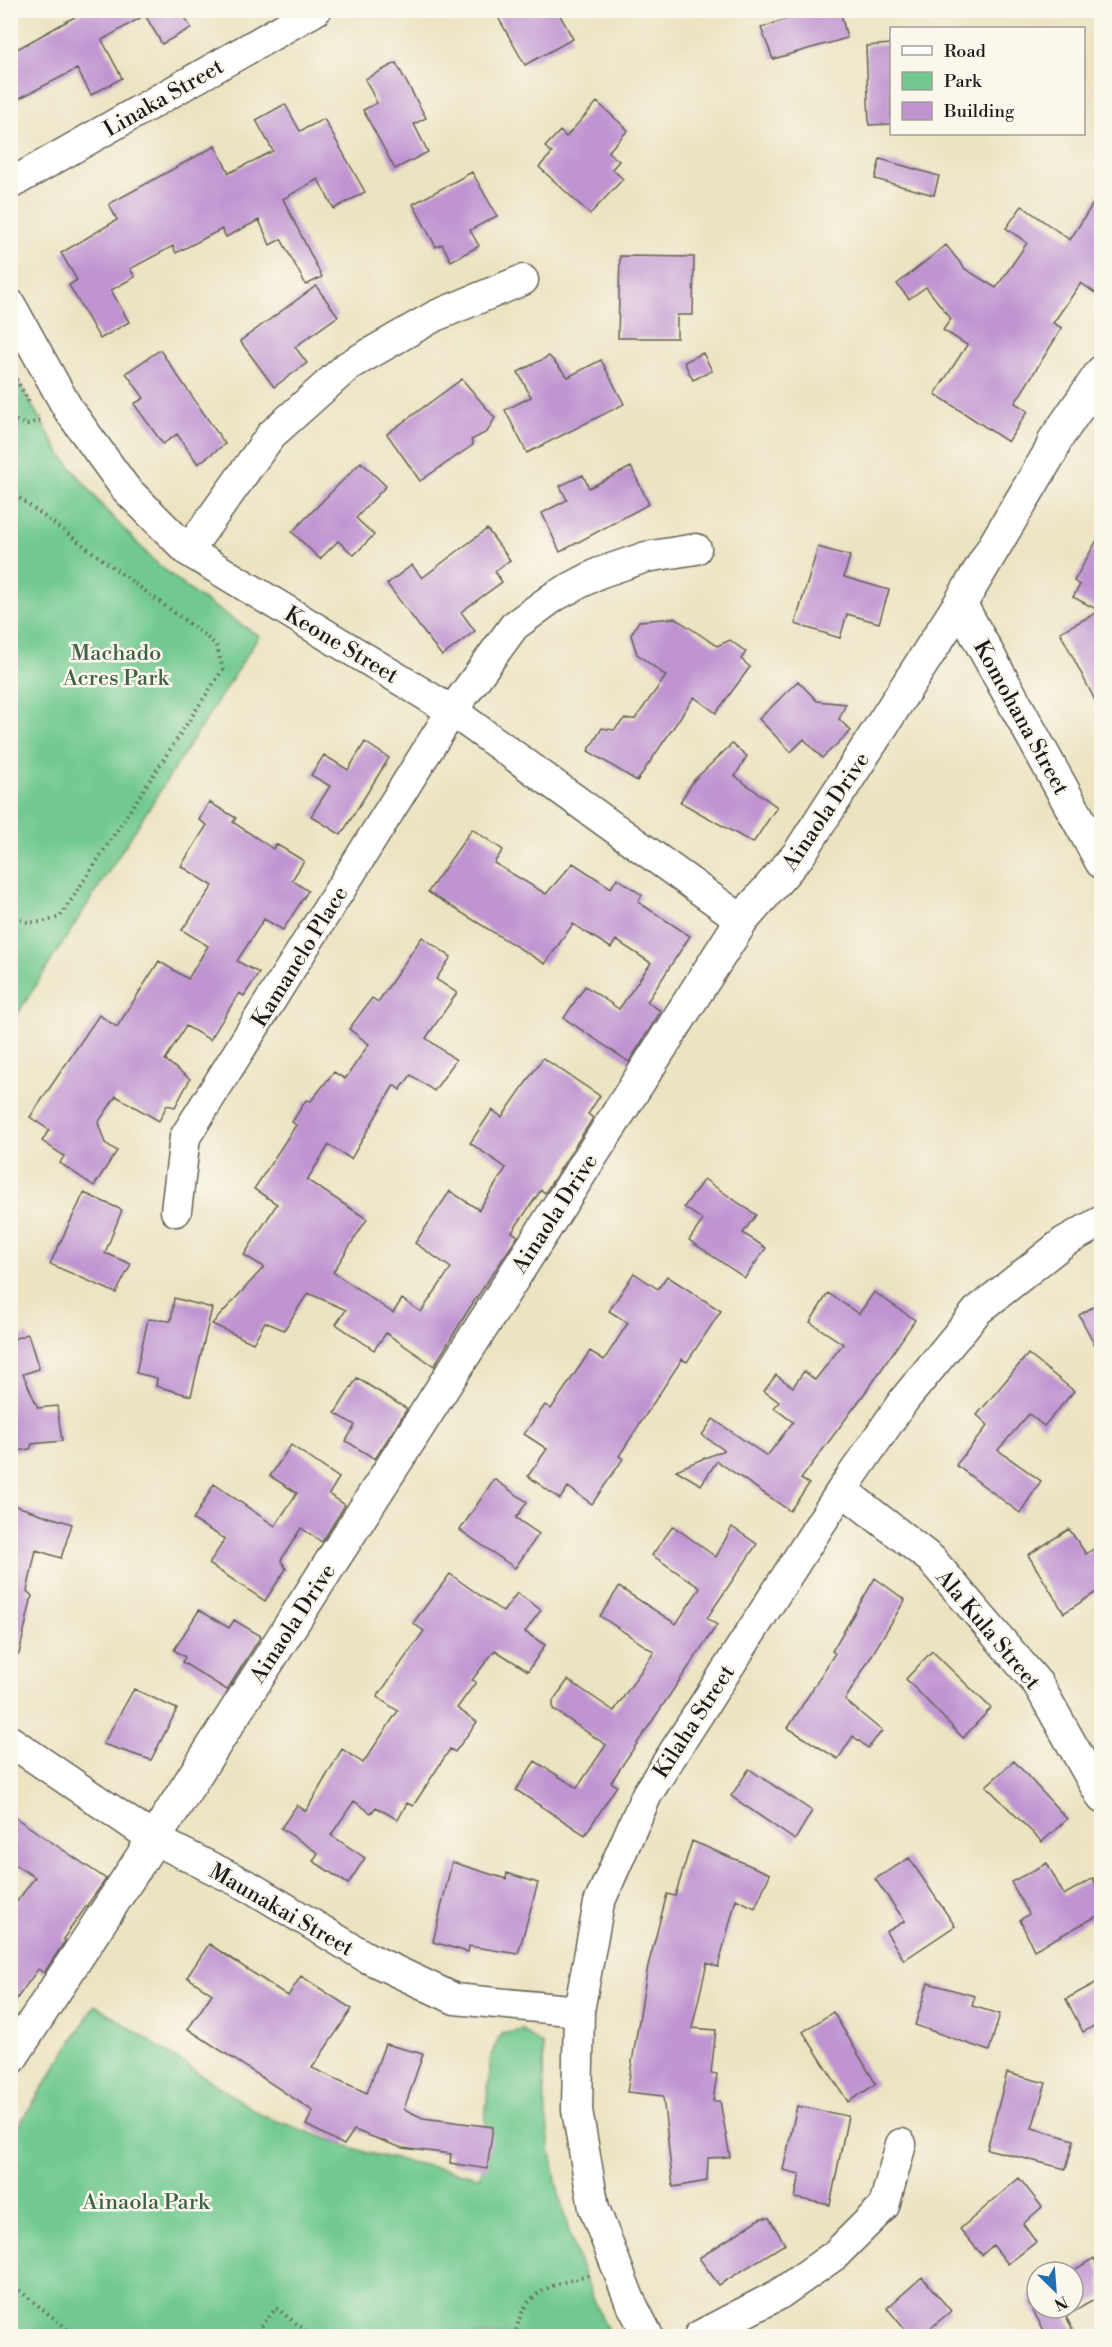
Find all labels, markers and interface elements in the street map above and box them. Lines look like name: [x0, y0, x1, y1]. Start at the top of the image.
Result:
legend: [890, 27, 1085, 135]
text: Road: [944, 40, 987, 63]
street label: Linaka Street: [99, 53, 229, 143]
text: Park: [944, 70, 983, 93]
text: Building: [943, 100, 1015, 123]
street label: Keone Street: [279, 601, 403, 690]
street label: Komohana Street: [967, 636, 1074, 800]
park label: Machado Acres Park: [62, 640, 170, 692]
street label: Ainaola Drive: [776, 747, 876, 877]
street label: Kamanelo Place: [246, 881, 354, 1032]
street label: Ainaola Drive: [506, 1149, 604, 1280]
street label: Ainaola Drive: [244, 1559, 342, 1690]
street label: Ala Kula Street: [929, 1564, 1046, 1696]
street label: Kilaha Street: [648, 1660, 741, 1783]
street label: Maunakai Street: [204, 1858, 358, 1963]
park label: Ainaola Park: [82, 2189, 211, 2216]
north arrow: [1025, 2260, 1085, 2320]
text: N: [1051, 2291, 1071, 2315]

